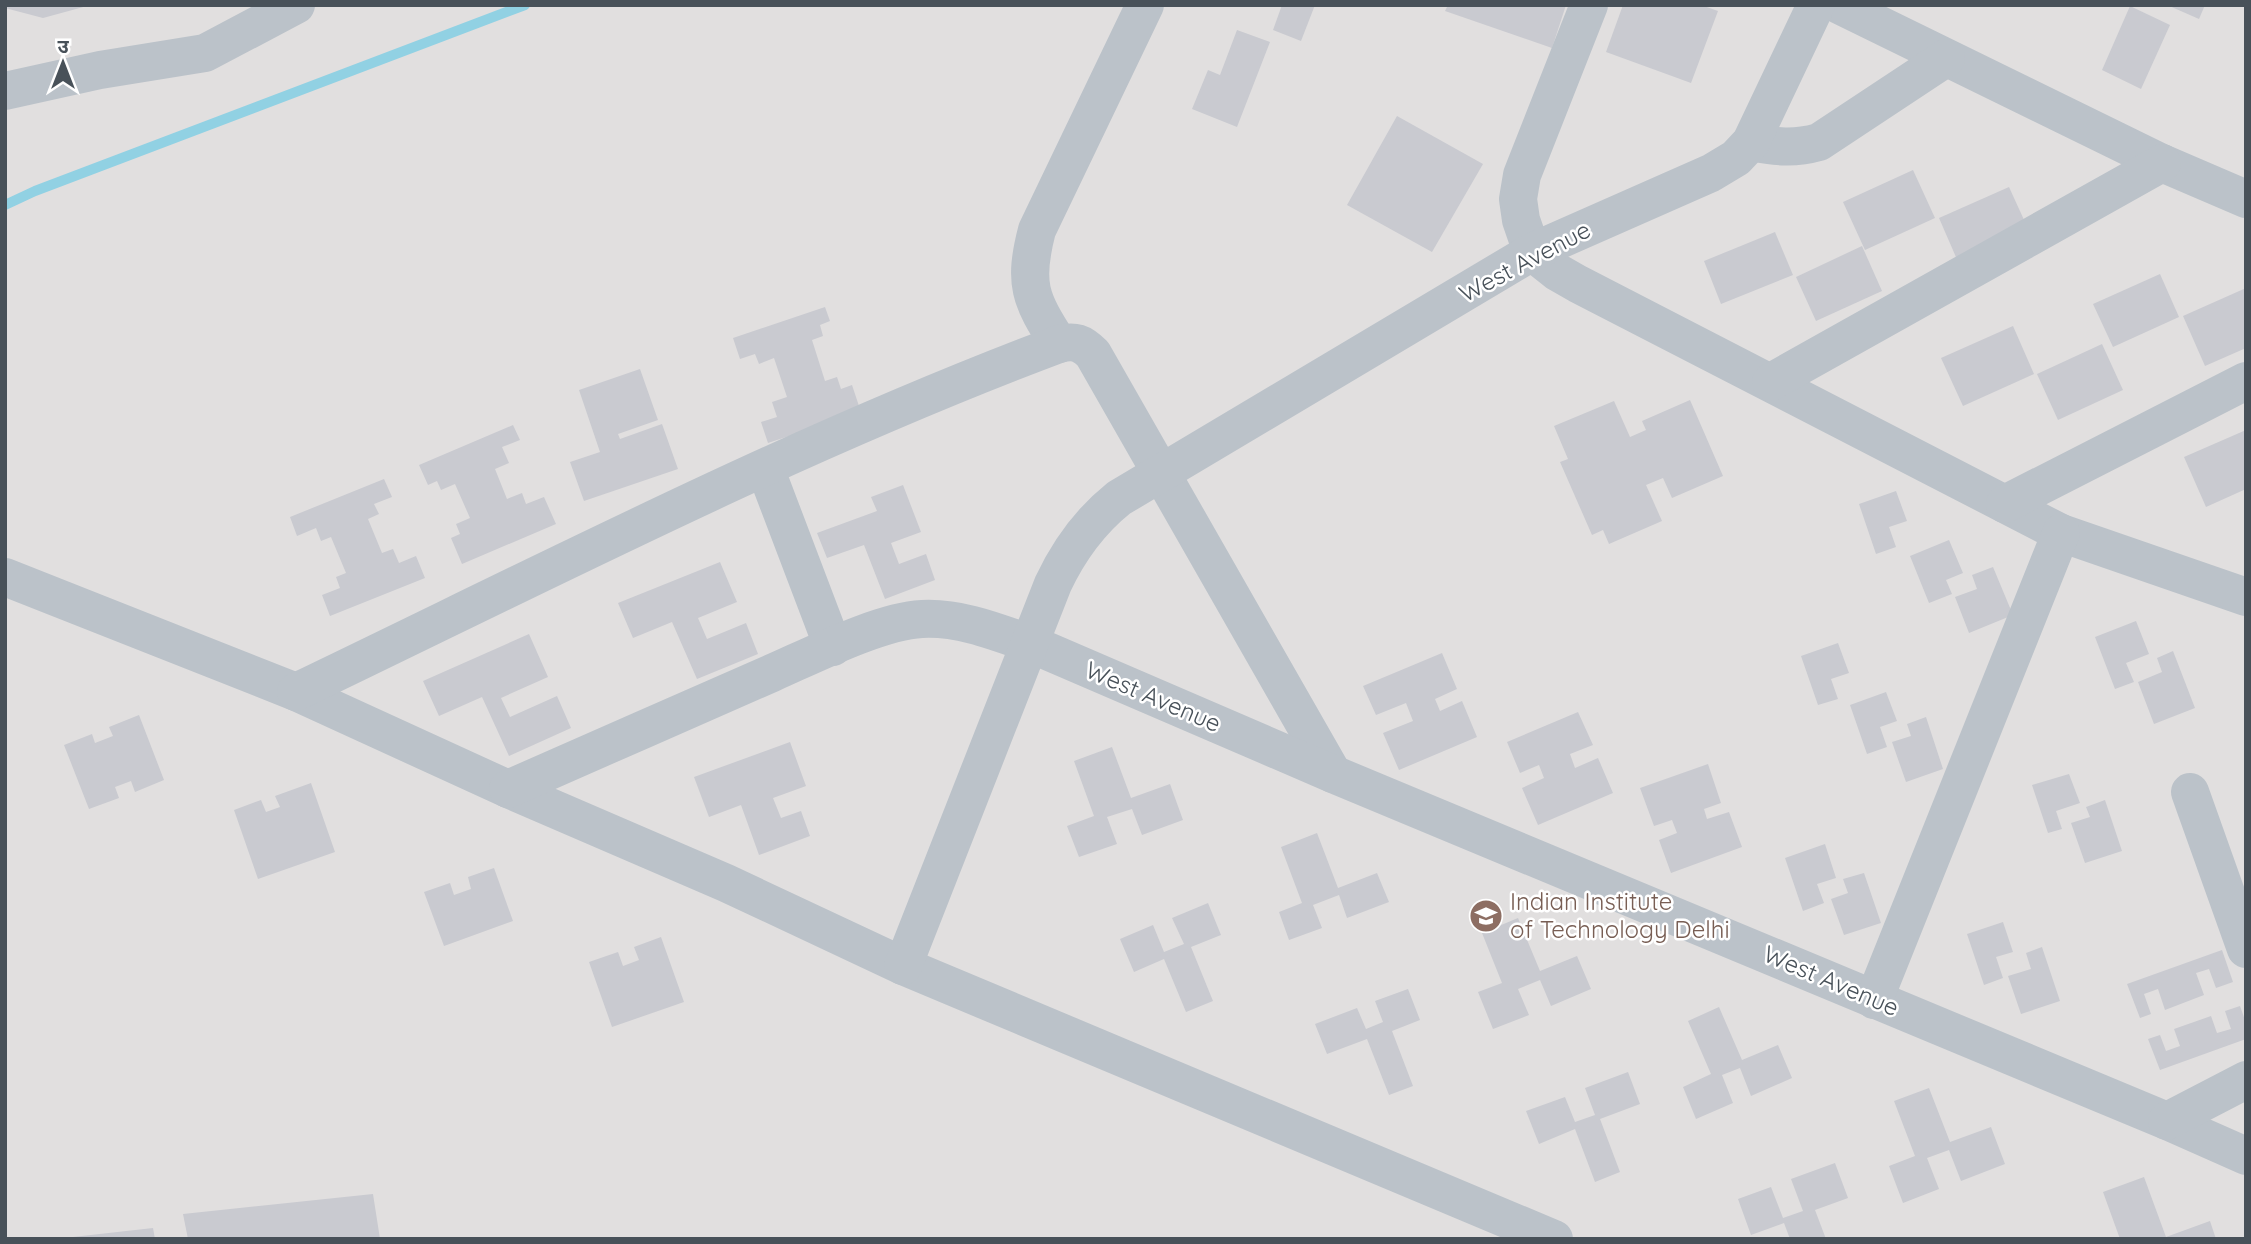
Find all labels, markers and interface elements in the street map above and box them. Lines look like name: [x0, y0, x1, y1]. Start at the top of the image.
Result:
north arrow: [28, 28, 98, 98]
text: उ: [57, 34, 69, 58]
street label: West Avenue: [1454, 214, 1595, 308]
street label: West Avenue: [1081, 654, 1226, 738]
place label: Indian Institute of Technology Delhi: [1510, 886, 1730, 944]
school or university icon: Indian Institute of Technology Delhi: [1467, 897, 1505, 935]
street label: West Avenue: [1759, 938, 1904, 1022]

